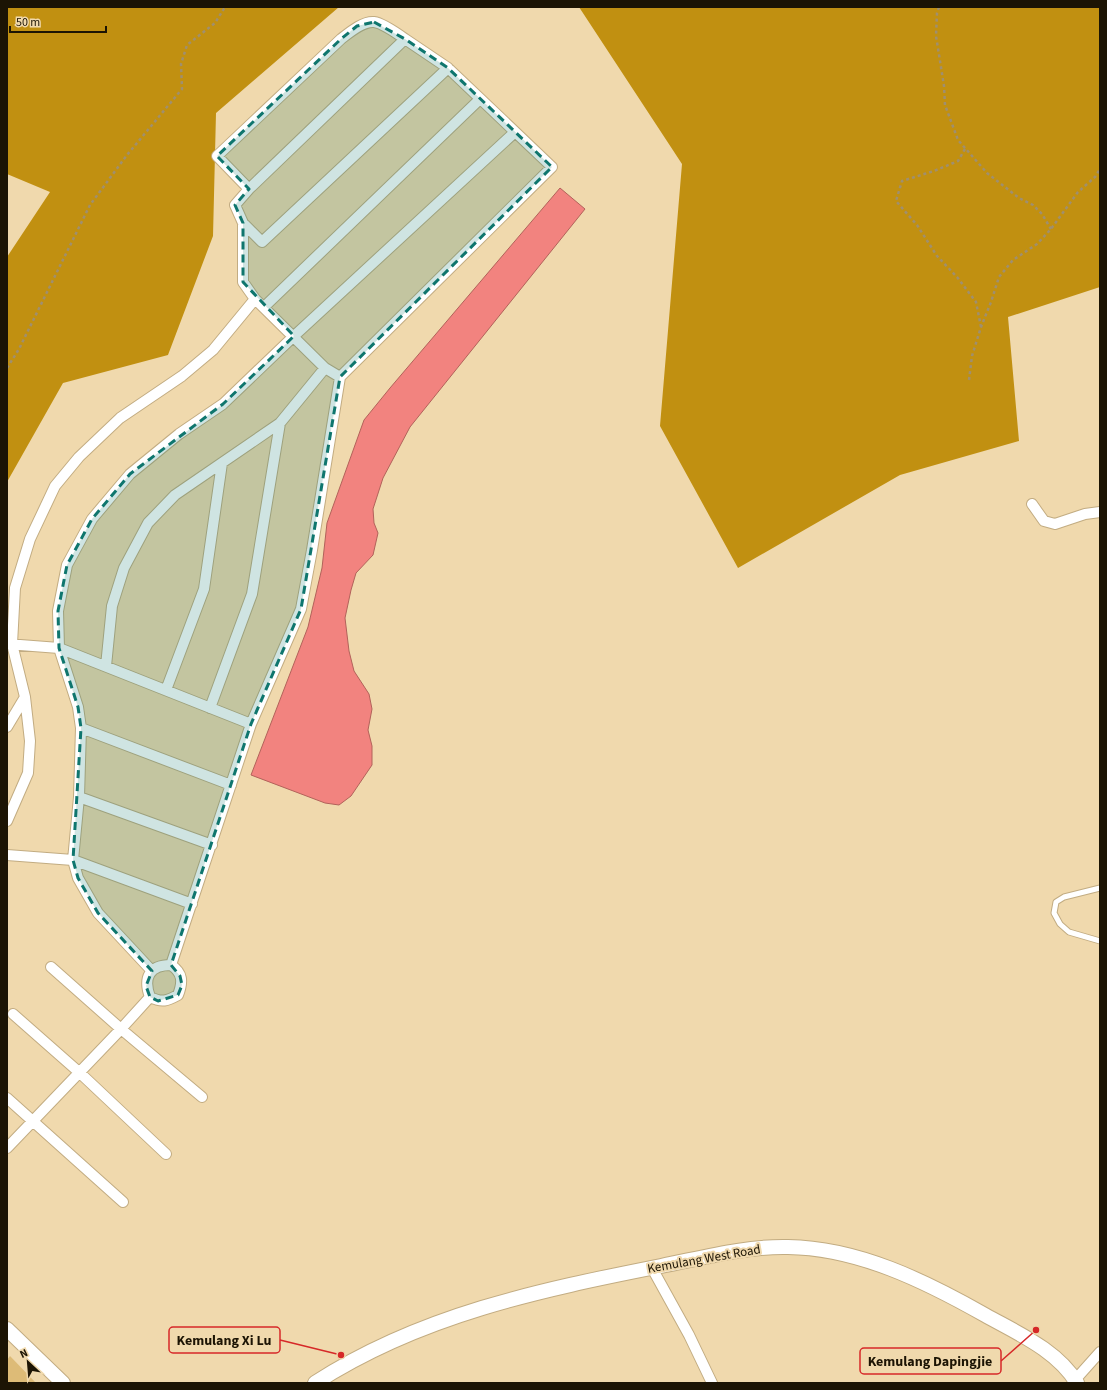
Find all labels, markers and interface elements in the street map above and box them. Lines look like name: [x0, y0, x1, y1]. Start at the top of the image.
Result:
scale bar: [10, 8, 106, 34]
text: 50 m: [16, 14, 40, 31]
street label: Kemulang West Road: [646, 1240, 762, 1278]
callout: Kemulang Xi Lu: [169, 1327, 280, 1353]
text: Kemulang Xi Lu: [177, 1331, 271, 1351]
north arrow: [8, 1342, 48, 1382]
text: N: [17, 1345, 30, 1362]
callout: Kemulang Dapingjie: [860, 1348, 1001, 1374]
text: Kemulang Dapingjie: [868, 1352, 992, 1372]

